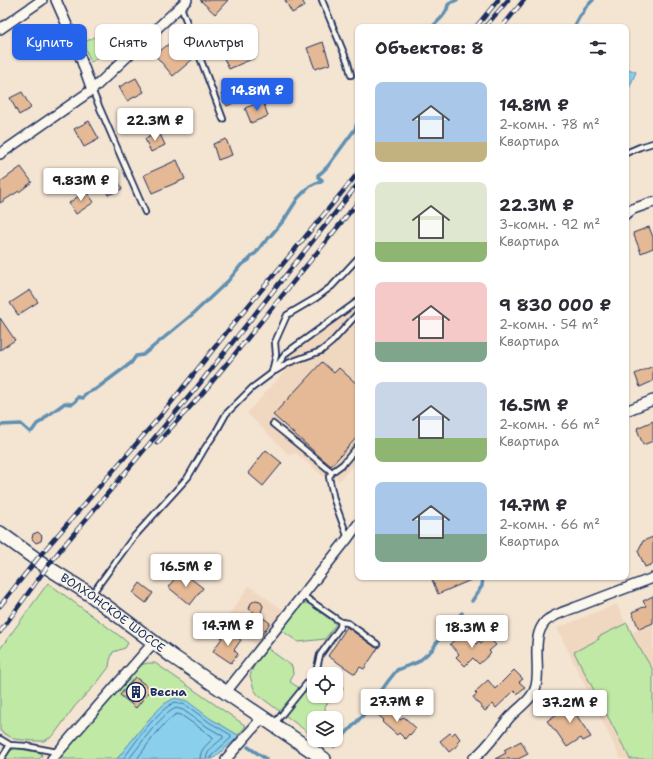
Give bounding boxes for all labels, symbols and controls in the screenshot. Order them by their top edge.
chip: Купить [12,24,87,60]
chip: Снять [95,24,161,60]
chip: Фильтры [169,24,258,60]
text: Объектов: 8 [375,37,484,59]
icon: filters [587,37,609,59]
pin: 14.8M ₽ [220,78,294,112]
text: 14.8M ₽ [230,82,284,99]
text: 14.8M ₽ [499,94,569,116]
icon: home [407,98,455,146]
pin: 22.3M ₽ [118,108,192,142]
text: 22.3M ₽ [126,112,184,129]
text: 2-комн. · 78 m² [499,116,600,133]
text: Квартира [499,133,559,150]
pin: 9.83M ₽ [44,168,118,202]
text: 9.83M ₽ [52,172,110,189]
text: 22.3M ₽ [499,194,574,216]
icon: home [407,198,455,246]
text: 3-комн. · 92 m² [499,216,600,233]
text: Квартира [499,233,559,250]
text: 9 830 000 ₽ [499,294,611,316]
icon: home [407,298,455,346]
text: 2-комн. · 54 m² [499,316,599,333]
text: Квартира [499,333,559,350]
text: 16.5M ₽ [499,394,569,416]
icon: home [407,398,455,446]
text: 2-комн. · 66 m² [499,416,600,433]
text: Квартира [499,433,559,450]
text: 14.7M ₽ [499,494,567,516]
icon: home [407,498,455,546]
text: 2-комн. · 66 m² [499,516,600,533]
text: Квартира [499,533,559,550]
pin: 16.5M ₽ [149,554,223,588]
text: 16.5M ₽ [159,558,213,575]
street label: ВОЛХОНСКОЕ ШОССЕ [57,570,168,656]
pin: 14.7M ₽ [191,613,265,647]
pin: 18.3M ₽ [435,615,509,649]
text: 14.7M ₽ [202,617,254,634]
text: 18.3M ₽ [445,619,499,636]
map controls [307,667,343,747]
button: locate [307,667,343,703]
building icon: Весна [125,681,147,703]
place label: Весна [150,684,188,700]
pin: 27.7M ₽ [360,689,434,723]
pin: 37.2M ₽ [533,690,607,724]
text: 27.7M ₽ [370,693,424,710]
text: 37.2M ₽ [542,694,598,711]
button: layers [307,711,343,747]

